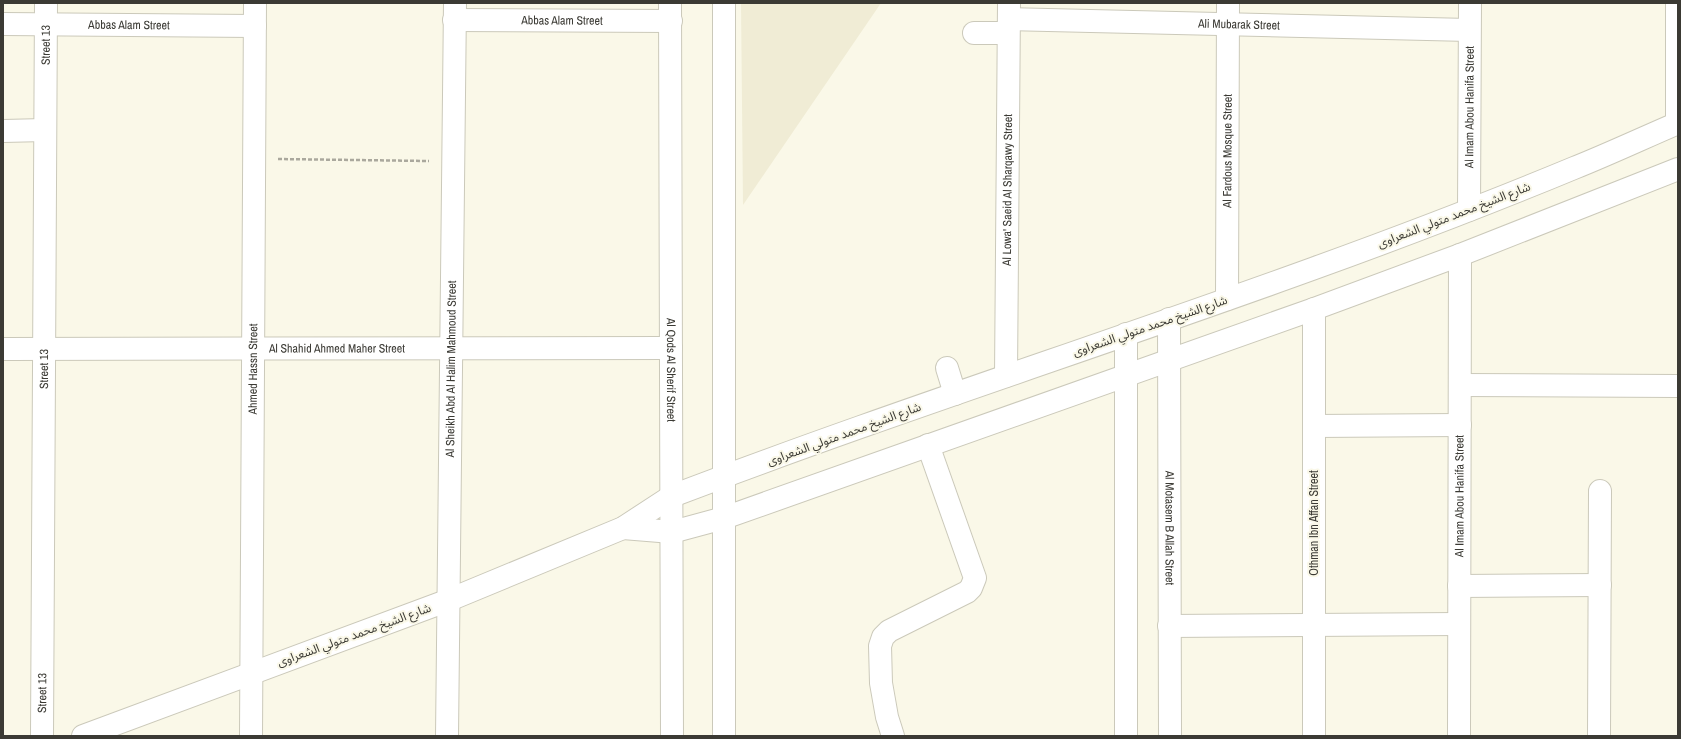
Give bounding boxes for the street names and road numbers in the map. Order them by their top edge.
street label: Abbas Alam Street [520,12,603,29]
street label: Ali Mubarak Street [1197,16,1280,33]
street label: Abbas Alam Street [87,17,170,33]
street label: Street 13 [38,25,54,65]
street label: Al Imam Abou Hanifa Street [1461,46,1478,169]
street label: Al Fardous Mosque Street [1219,94,1236,209]
street label: Al Lowa' Saeid Al Sharqawy Street [999,114,1016,267]
street label: شارع الشيخ محمد متولي الشعراوى [1375,178,1533,253]
street label: Al Sheikh Abd Al Halim Mahmoud Street [442,280,460,459]
street label: شارع الشيخ محمد متولي الشعراوى [1070,292,1230,362]
street label: Al Qods Al Sherif Street [663,317,679,422]
street label: Ahmed Hassn Street [245,323,261,416]
street label: Al Shahid Ahmed Maher Street [268,340,405,357]
street label: Street 13 [36,349,52,389]
street label: شارع الشيخ محمد متولي الشعراوى [765,399,924,471]
street label: Al Imam Abou Hanifa Street [1451,435,1468,558]
street label: Al Motasem B Allah Street [1161,470,1178,586]
street label: Othman Ibn Affan Street [1306,470,1322,576]
street label: شارع الشيخ محمد متولي الشعراوى [275,600,434,672]
street label: Street 13 [34,673,50,713]

